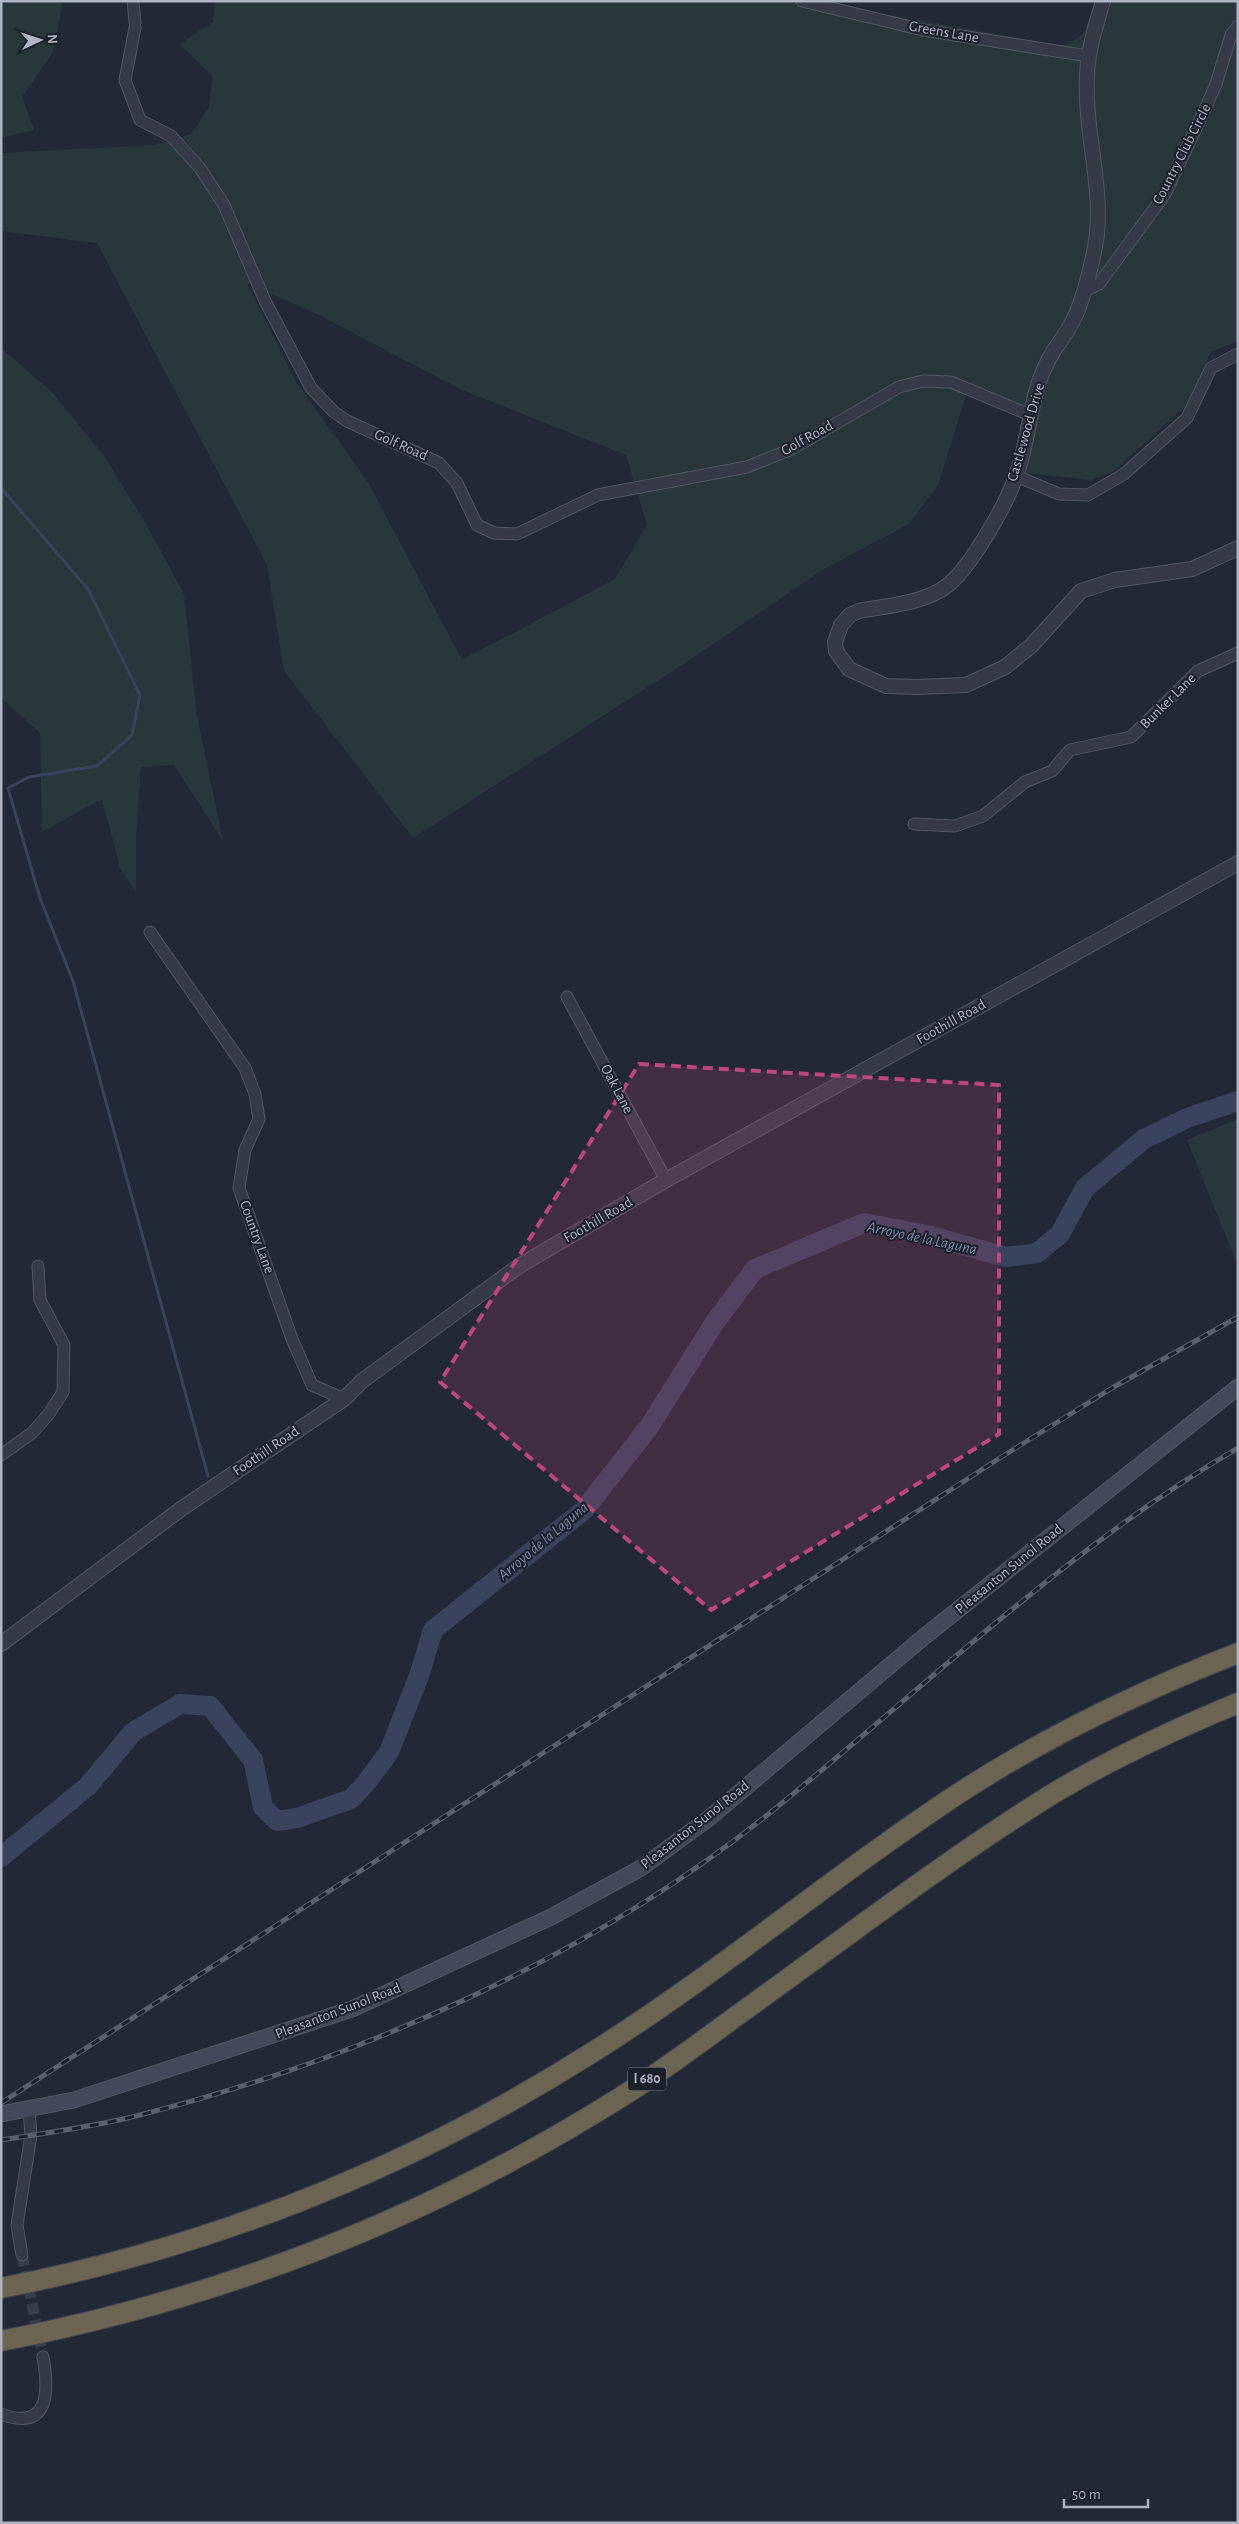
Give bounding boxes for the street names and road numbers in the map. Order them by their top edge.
street label: Greens Lane [908,18,980,46]
street label: Country Club Circle [1150,101,1214,207]
street label: Castlewood Drive [1005,381,1047,483]
street label: Golf Road [779,418,836,458]
street label: Golf Road [372,427,430,463]
street label: Bunker Lane [1137,670,1199,732]
street label: Foothill Road [914,997,988,1047]
street label: Oak Lane [598,1062,636,1116]
street label: Foothill Road [561,1194,635,1246]
street label: Country Lane [237,1198,277,1276]
street label: Foothill Road [230,1423,302,1479]
street label: Pleasanton Sunol Road [953,1521,1066,1617]
street label: Pleasanton Sunol Road [638,1778,752,1872]
street label: Pleasanton Sunol Road [273,1980,403,2042]
road number: I 680 [628,2068,666,2090]

